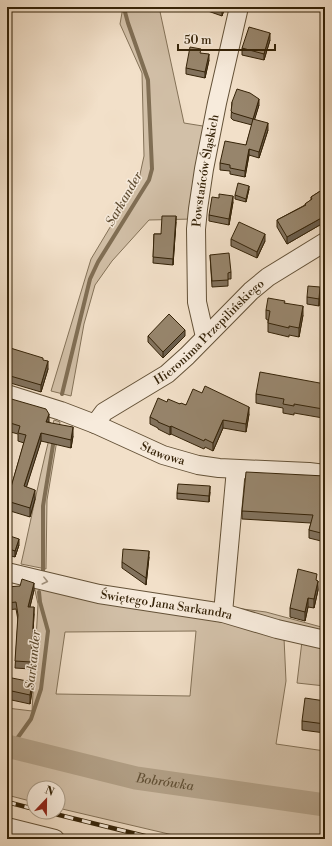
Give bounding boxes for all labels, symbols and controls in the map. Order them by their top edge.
scale bar [178,26,275,52]
text: 50 m [184,33,212,48]
street label: Powstańców Śląskich [189,113,222,228]
water label: Sarkander [102,169,146,229]
street label: Hieronima Przepilińskiego [151,276,267,388]
street label: Stawowa [138,438,188,469]
one-way arrow [41,576,48,585]
street label: Świętego Jana Sarkandra [99,585,235,623]
water label: Sarkander [22,629,44,691]
water label: Bobrówka [134,770,196,794]
north arrow [26,780,66,820]
text: N [43,784,56,800]

